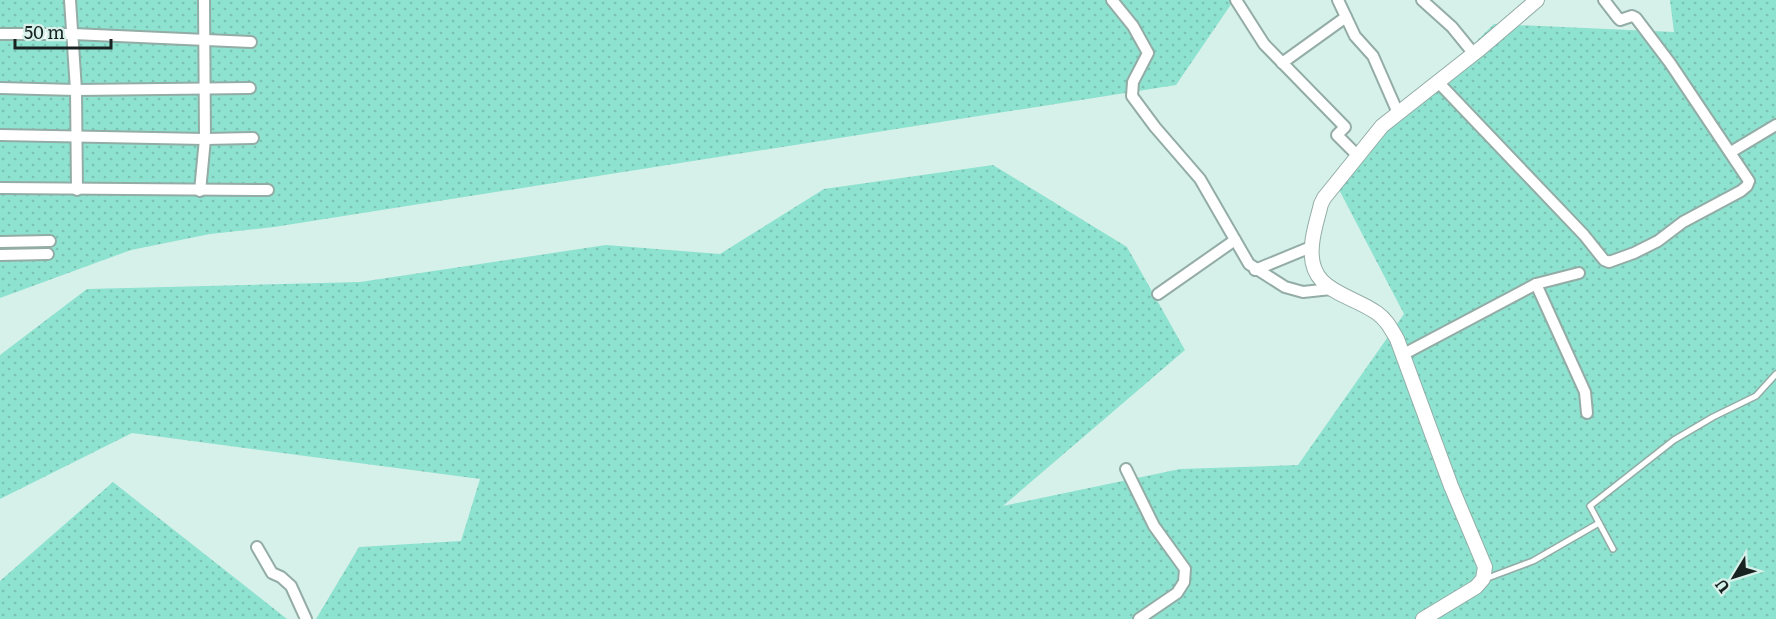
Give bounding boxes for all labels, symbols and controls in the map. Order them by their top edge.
scale bar [15,12,111,50]
text: 50 m [24,18,65,45]
north arrow [1704,547,1764,607]
text: U [1708,574,1735,599]

